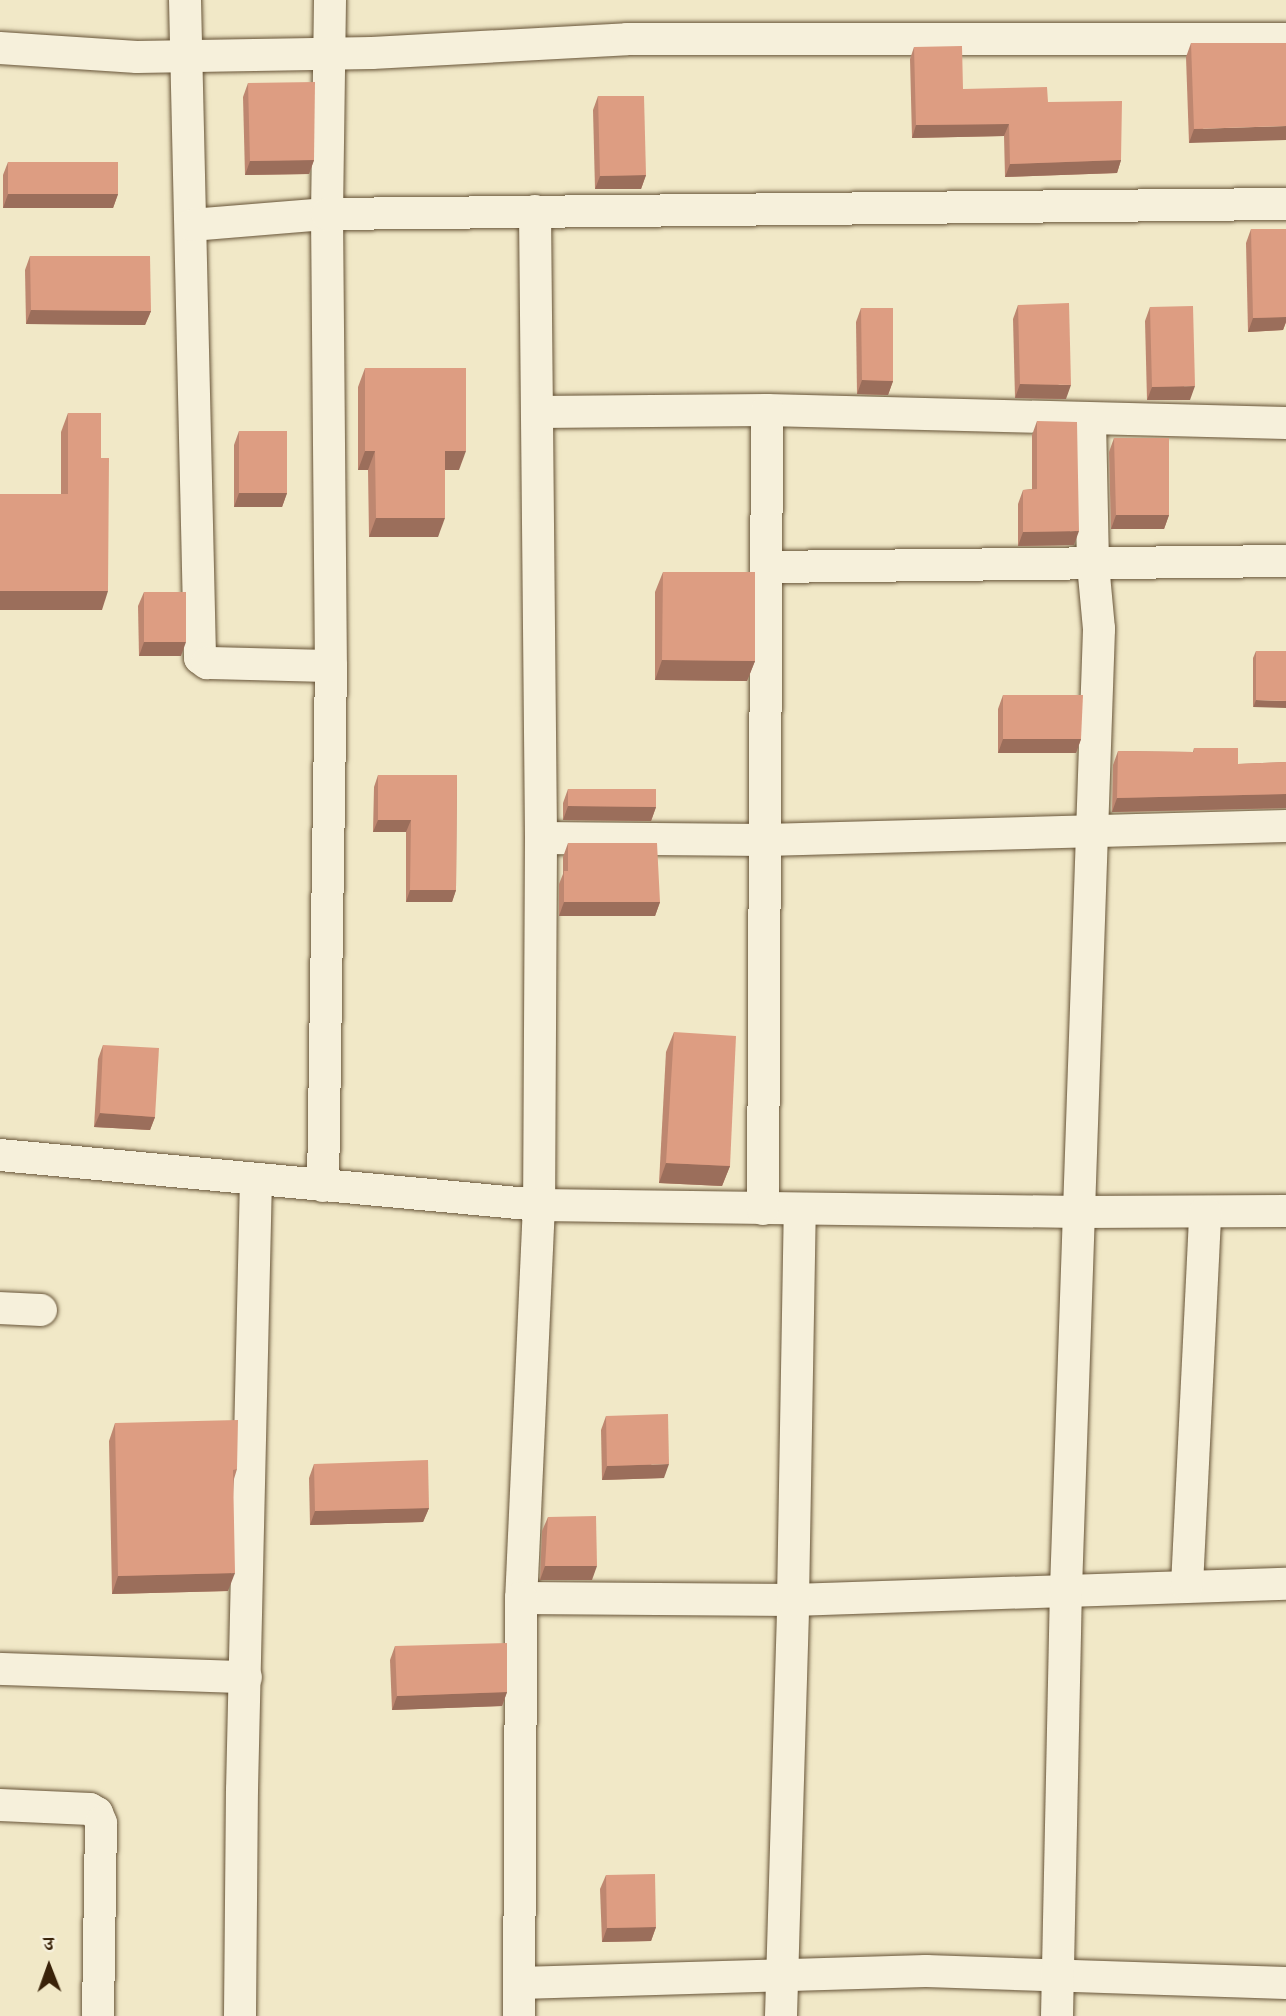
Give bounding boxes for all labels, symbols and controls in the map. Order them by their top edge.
north arrow [14,1932,84,2002]
text: उ [44,1936,54,1955]

